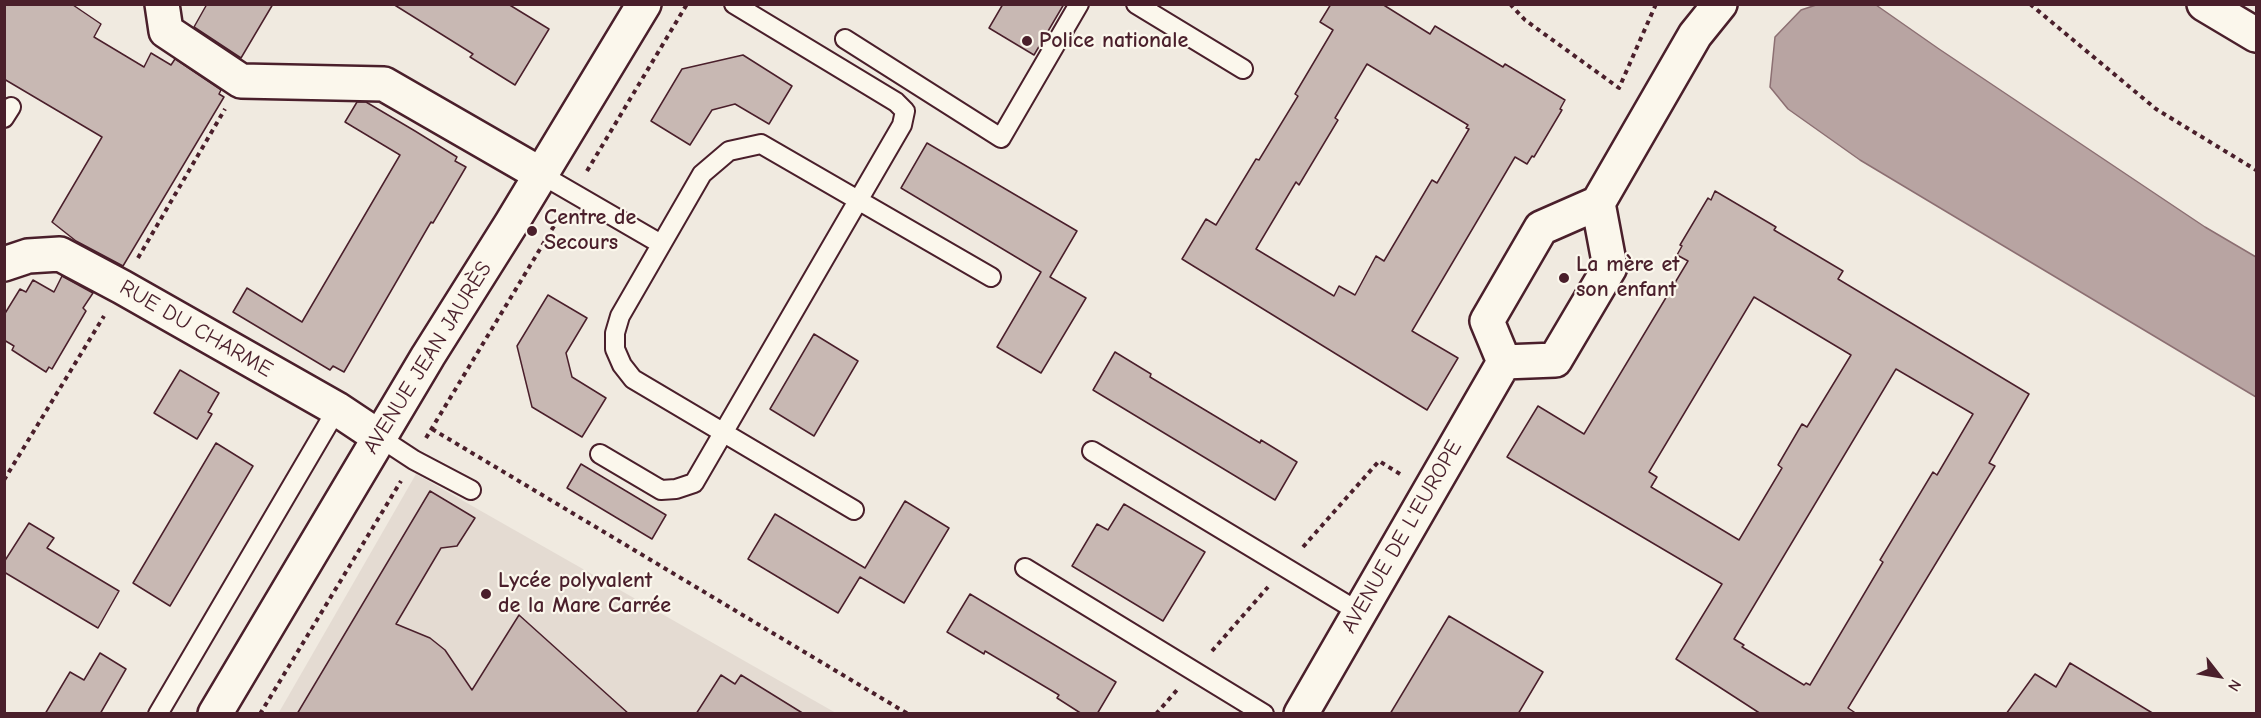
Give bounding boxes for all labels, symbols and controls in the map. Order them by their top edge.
place label: Police nationale [1039,28,1188,54]
marker: Police nationale [1020,34,1034,48]
place label: Centre de Secours [544,205,636,256]
marker: Centre de Secours [525,224,539,238]
place label: La mère et son enfant [1576,252,1679,304]
street label: AVENUE JEAN JAURÈS [358,257,498,459]
marker: La mère et son enfant [1557,271,1571,285]
street label: RUE DU CHARME [115,274,277,384]
street label: AVENUE DE L'EUROPE [1336,436,1468,638]
place label: Lycée polyvalent de la Mare Carrée [498,568,671,620]
marker: Lycée polyvalent de la Mare Carrée [479,587,493,601]
north arrow [2189,646,2249,706]
text: N [2224,676,2245,694]

